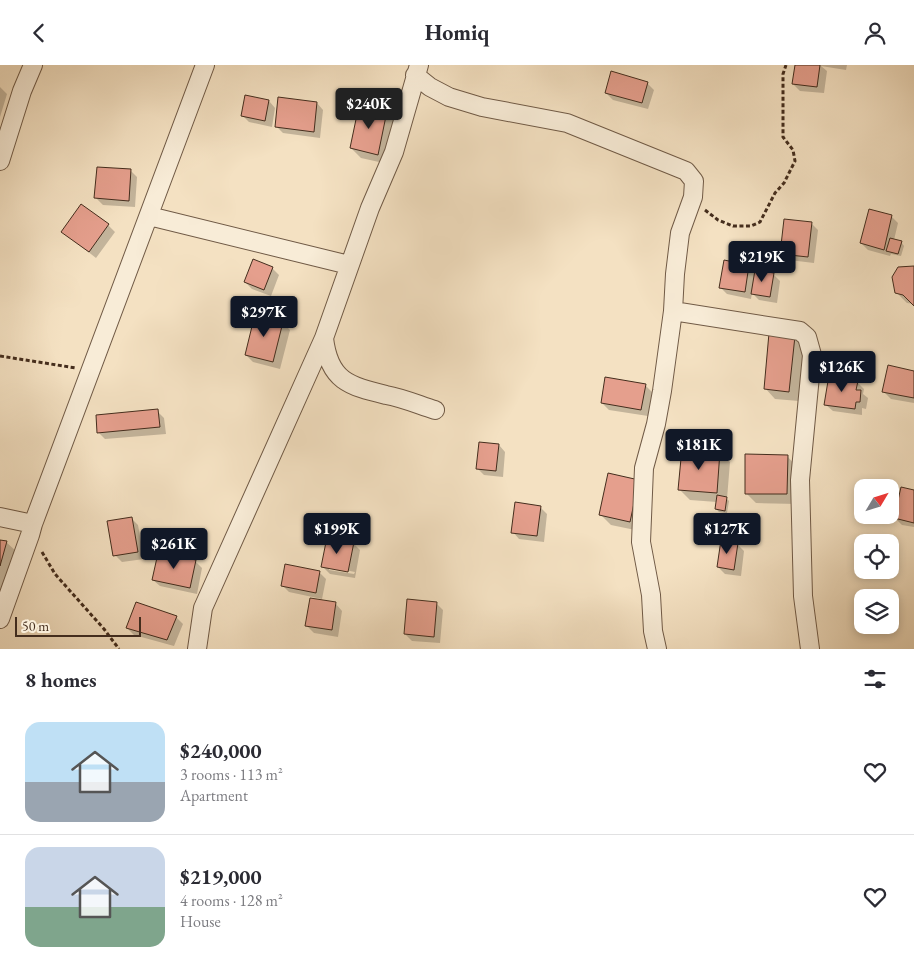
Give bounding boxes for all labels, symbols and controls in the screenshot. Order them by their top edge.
text: Homiq [425,18,489,47]
icon: back [25,19,53,47]
icon: person [861,19,889,47]
pin: $240K [334,87,404,130]
text: $240K [347,93,391,114]
pin: $219K [727,241,797,283]
text: $219K [740,246,784,267]
pin: $297K [229,295,299,338]
text: $297K [242,301,286,322]
pin: $126K [807,351,877,393]
text: $126K [820,356,864,377]
pin: $181K [664,429,734,471]
text: $181K [677,434,721,455]
north arrow [854,479,899,524]
map controls [854,479,899,634]
pin: $199K [302,513,372,555]
pin: $127K [692,513,762,555]
text: $199K [315,518,359,539]
text: $127K [705,518,749,539]
pin: $261K [139,527,209,570]
text: $261K [152,533,196,554]
button: locate [854,534,899,579]
button: layers [854,589,899,634]
scale bar [15,614,141,637]
text: 50 m [22,617,49,635]
icon: filters [861,665,889,693]
text: 8 homes [25,666,97,693]
text: $240,000 [180,737,262,764]
icon: home [65,742,125,802]
icon: heart [861,758,889,786]
text: 3 rooms · 113 m² [180,764,283,785]
text: Apartment [180,785,248,806]
text: $219,000 [180,863,262,890]
icon: home [65,867,125,927]
icon: heart [861,883,889,911]
text: 4 rooms · 128 m² [180,890,283,911]
text: House [180,911,221,932]

